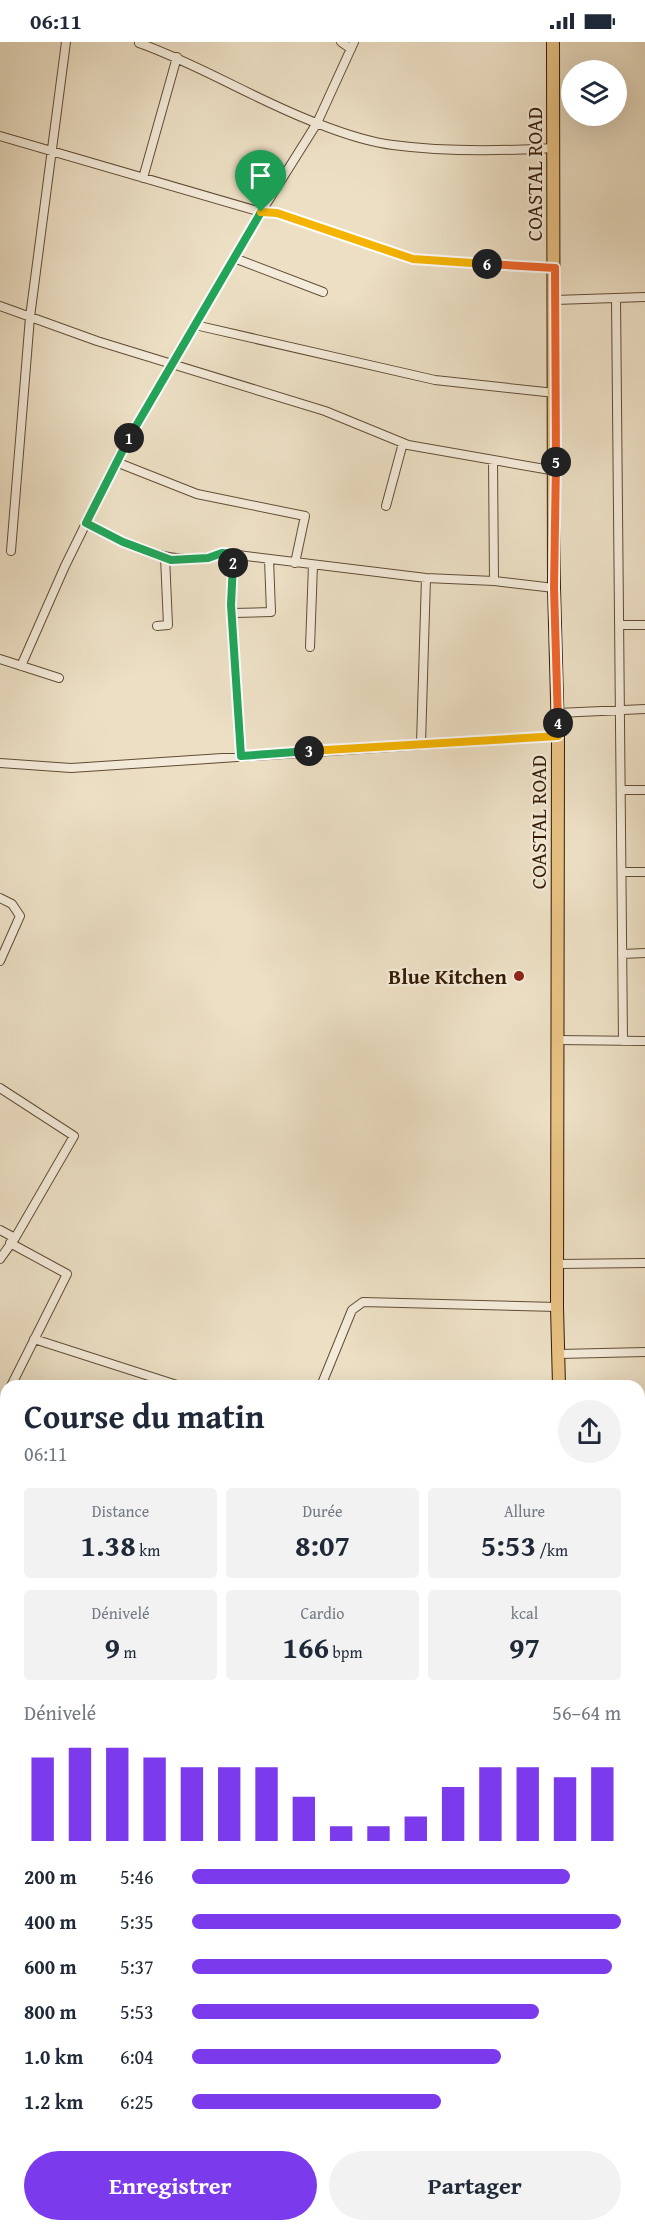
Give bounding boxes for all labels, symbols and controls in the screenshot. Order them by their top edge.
text: 06:11 [30,5,82,37]
map controls [561,60,627,126]
button: layers [561,60,627,126]
street label: COASTAL ROAD [519,107,550,241]
pin [235,150,286,212]
icon: arrive [244,159,277,192]
pin: 6 [472,249,502,279]
text: 6 [483,252,491,276]
pin: 1 [114,423,144,453]
text: 1 [125,426,133,450]
pin: 5 [541,447,571,477]
text: 5 [552,450,560,474]
pin: 2 [218,548,248,578]
text: 2 [229,551,237,575]
pin: 4 [543,708,573,738]
text: 4 [554,711,562,735]
pin: 3 [294,736,324,766]
text: 3 [305,739,313,763]
street label: COASTAL ROAD [523,755,554,889]
place label: Blue Kitchen [388,961,508,992]
marker: Blue Kitchen [512,969,526,983]
text: Course du matin [24,1392,265,1440]
button: share [558,1400,621,1463]
text: 06:11 [24,1439,67,1468]
text: Distance [92,1499,149,1523]
text: Durée [303,1499,342,1523]
text: Allure [504,1499,545,1523]
text: 1.38 [81,1523,136,1567]
text: 8:07 [295,1523,350,1567]
text: 5:53 [481,1523,536,1567]
text: km [136,1538,160,1562]
text: /km [536,1538,568,1562]
text: Dénivelé [92,1601,149,1625]
text: Cardio [301,1601,344,1625]
text: kcal [511,1601,538,1625]
text: 9 [104,1625,120,1669]
text: 166 [282,1625,329,1669]
text: 97 [509,1625,540,1669]
text: m [120,1640,137,1664]
text: bpm [329,1640,363,1664]
text: Dénivelé [24,1698,96,1727]
text: 56–64 m [552,1698,621,1727]
text: 200 m [24,1862,77,1891]
text: 5:46 [120,1862,154,1891]
text: 400 m [24,1907,77,1936]
text: 5:35 [120,1907,154,1936]
text: 600 m [24,1952,77,1981]
text: 5:37 [120,1952,154,1981]
text: 800 m [24,1997,77,2026]
text: 5:53 [120,1997,154,2026]
text: 1.0 km [24,2042,83,2071]
text: 6:04 [120,2042,154,2071]
text: 1.2 km [24,2087,83,2116]
text: 6:25 [120,2087,154,2116]
button: Enregistrer [24,2151,317,2220]
button: Partager [329,2151,621,2220]

